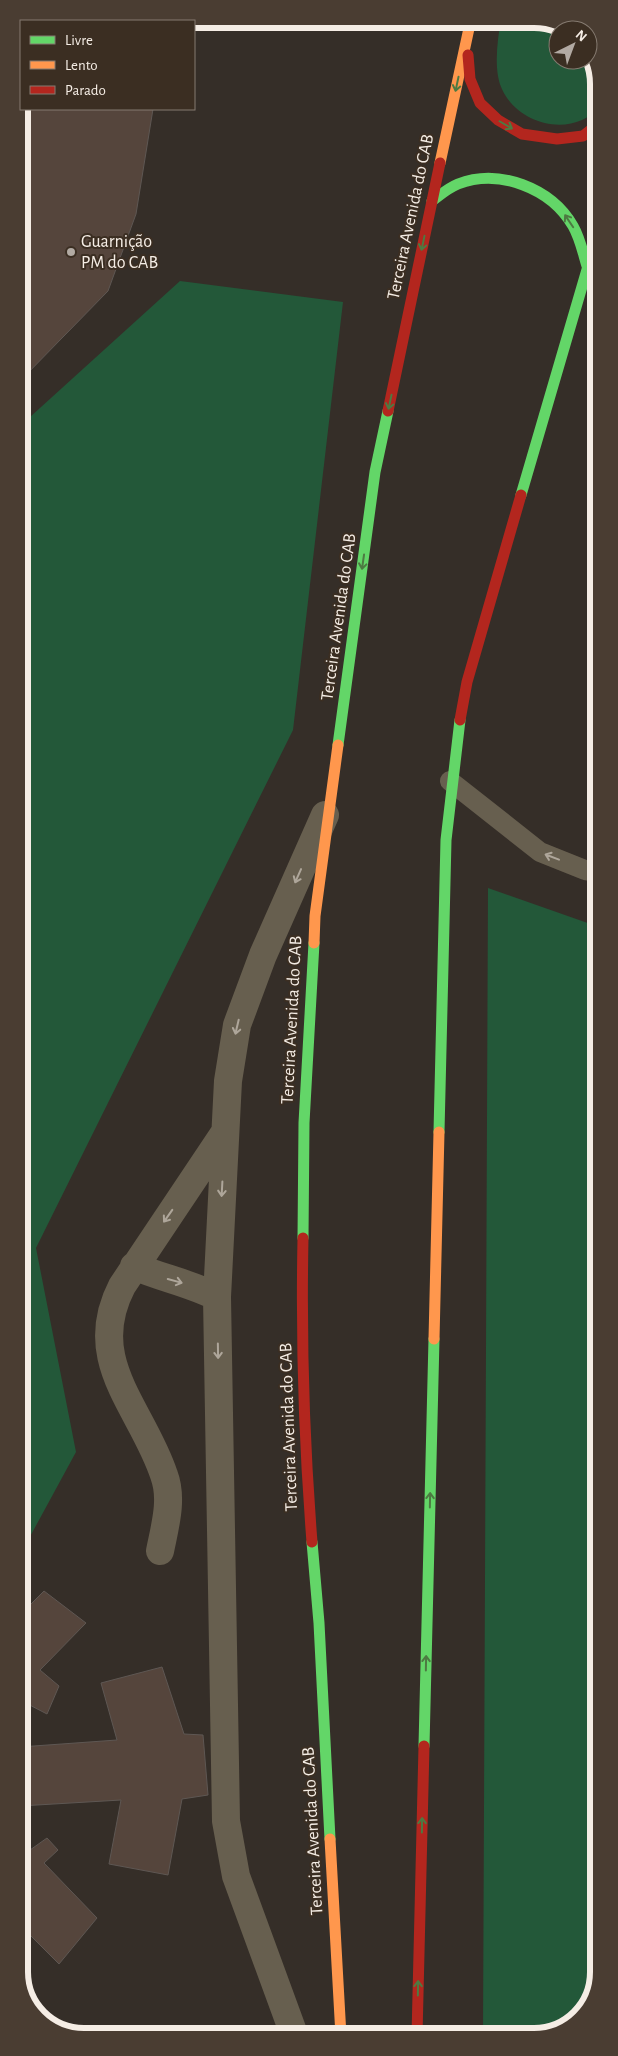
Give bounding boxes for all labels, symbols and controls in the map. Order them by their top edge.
legend [20,20,195,110]
north arrow [548,20,598,70]
text: N [573,28,589,45]
text: Livre [65,33,93,48]
text: Lento [65,58,98,73]
one-way arrow [452,76,461,92]
text: Parado [65,83,106,98]
one-way arrow [499,120,513,130]
street label: Terceira Avenida do CAB [385,133,437,301]
one-way arrow [564,215,574,229]
place label: Guarnição PM do CAB [81,233,158,272]
one-way arrow [418,234,428,250]
marker: Guarnição PM do CAB [65,246,77,258]
one-way arrow [385,394,394,410]
street label: Terceira Avenida do CAB [318,532,360,702]
one-way arrow [358,554,368,570]
one-way arrow [545,852,561,861]
one-way arrow [292,868,302,883]
street label: Terceira Avenida do CAB [279,935,305,1105]
one-way arrow [232,1019,241,1035]
one-way arrow [218,1180,227,1196]
one-way arrow [163,1209,173,1223]
one-way arrow [167,1276,183,1286]
street label: Terceira Avenida do CAB [277,1342,301,1512]
one-way arrow [213,1343,222,1359]
one-way arrow [425,1492,434,1508]
one-way arrow [421,1655,430,1671]
street label: Terceira Avenida do CAB [300,1746,326,1916]
one-way arrow [417,1817,426,1833]
one-way arrow [413,1980,422,1996]

